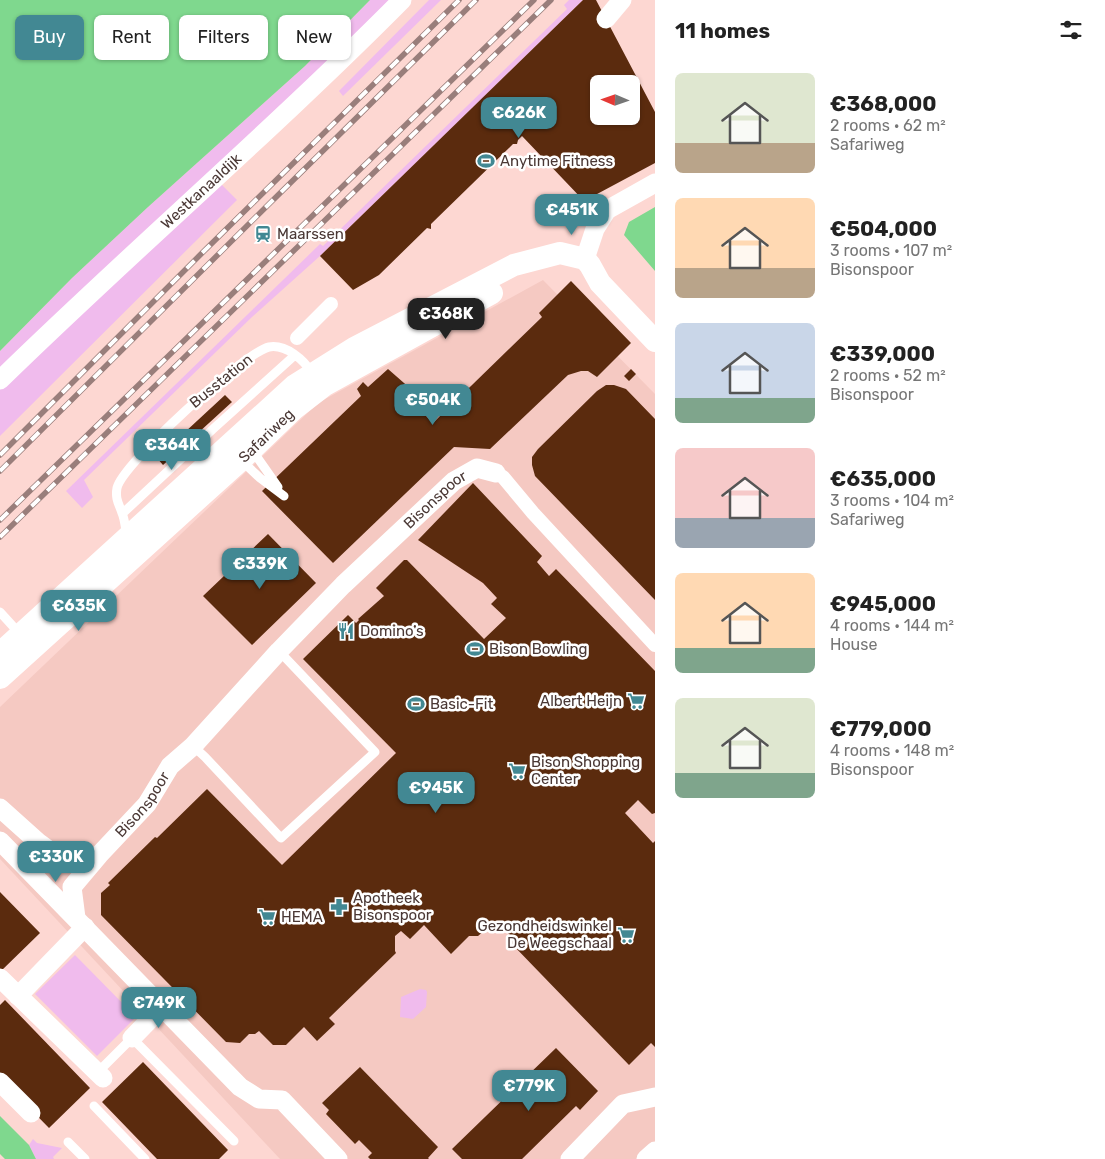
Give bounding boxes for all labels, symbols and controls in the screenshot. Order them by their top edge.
chip: Buy [15,15,84,60]
chip: Rent [94,15,169,60]
chip: Filters [179,15,268,60]
chip: New [278,15,351,60]
icon: filters [1057,16,1085,44]
text: 11 homes [675,18,770,43]
north arrow [590,75,640,125]
map controls [590,75,640,125]
text: €368,000 [830,91,937,116]
icon: home [715,93,775,153]
pin: €626K [484,96,554,139]
text: €626K [492,103,546,122]
text: 2 rooms · 62 m² [830,116,946,135]
text: Safariweg [830,135,905,154]
street label: Westkanaaldijk [157,149,245,233]
sports icon: Anytime Fitness [476,151,496,171]
place label: Anytime Fitness [500,152,613,170]
pin: €451K [537,194,607,236]
text: €451K [546,200,598,219]
text: €504,000 [830,216,937,241]
icon: home [715,218,775,278]
station icon: Maarssen [253,224,273,244]
place label: Maarssen [277,225,344,243]
text: 3 rooms · 107 m² [830,241,952,260]
text: Bisonspoor [830,260,914,279]
pin: €368K [411,298,481,340]
text: €368K [419,304,473,323]
text: €339,000 [830,341,935,366]
icon: home [715,343,775,403]
street label: Busstation [186,350,256,412]
text: 2 rooms · 52 m² [830,366,946,385]
pin: €504K [398,384,468,426]
text: Bisonspoor [830,385,914,404]
text: €504K [405,390,461,409]
street label: Safariweg [235,405,298,466]
pin: €364K [137,428,207,471]
text: €364K [144,435,200,454]
text: €635,000 [830,466,936,491]
street label: Bisonspoor [400,467,470,532]
icon: home [715,468,775,528]
text: 3 rooms · 104 m² [830,491,954,510]
text: Safariweg [830,510,905,529]
pin: €339K [225,548,295,590]
text: €339K [233,554,287,573]
pin: €635K [44,590,114,632]
text: €945,000 [830,591,936,616]
icon: home [715,593,775,653]
text: €635K [52,596,106,615]
text: 4 rooms · 144 m² [830,616,954,635]
restaurant icon: Domino's [336,621,356,641]
place label: Domino's [360,622,424,640]
text: House [830,635,877,654]
sports icon: Bison Bowling [465,639,485,659]
place label: Bison Bowling [489,640,587,658]
supermarket icon: Albert Heijn [626,691,646,711]
place label: Albert Heijn [540,692,622,710]
sports icon: Basic-Fit [406,694,426,714]
place label: Basic-Fit [430,695,493,713]
text: €779,000 [830,716,931,741]
icon: home [715,718,775,778]
text: 4 rooms · 148 m² [830,741,954,760]
place label: Bison Shopping Center [531,753,640,788]
text: Bisonspoor [830,760,914,779]
supermarket icon: Bison Shopping Center [507,761,527,781]
street label: Bisonspoor [111,768,174,841]
pin: €945K [401,772,471,814]
text: €945K [409,778,463,797]
pin: €330K [21,840,91,883]
text: €330K [28,847,84,866]
place label: Apotheek Bisonspoor [353,889,432,924]
pharmacy icon: Apotheek Bisonspoor [329,897,349,917]
supermarket icon: HEMA [257,907,277,927]
place label: HEMA [281,908,323,926]
place label: Gezondheidswinkel De Weegschaal [478,917,612,952]
supermarket icon: Gezondheidswinkel De Weegschaal [616,925,636,945]
pin: €749K [124,986,194,1029]
text: €749K [133,993,185,1012]
pin: €779K [494,1070,564,1112]
text: €779K [503,1076,555,1095]

